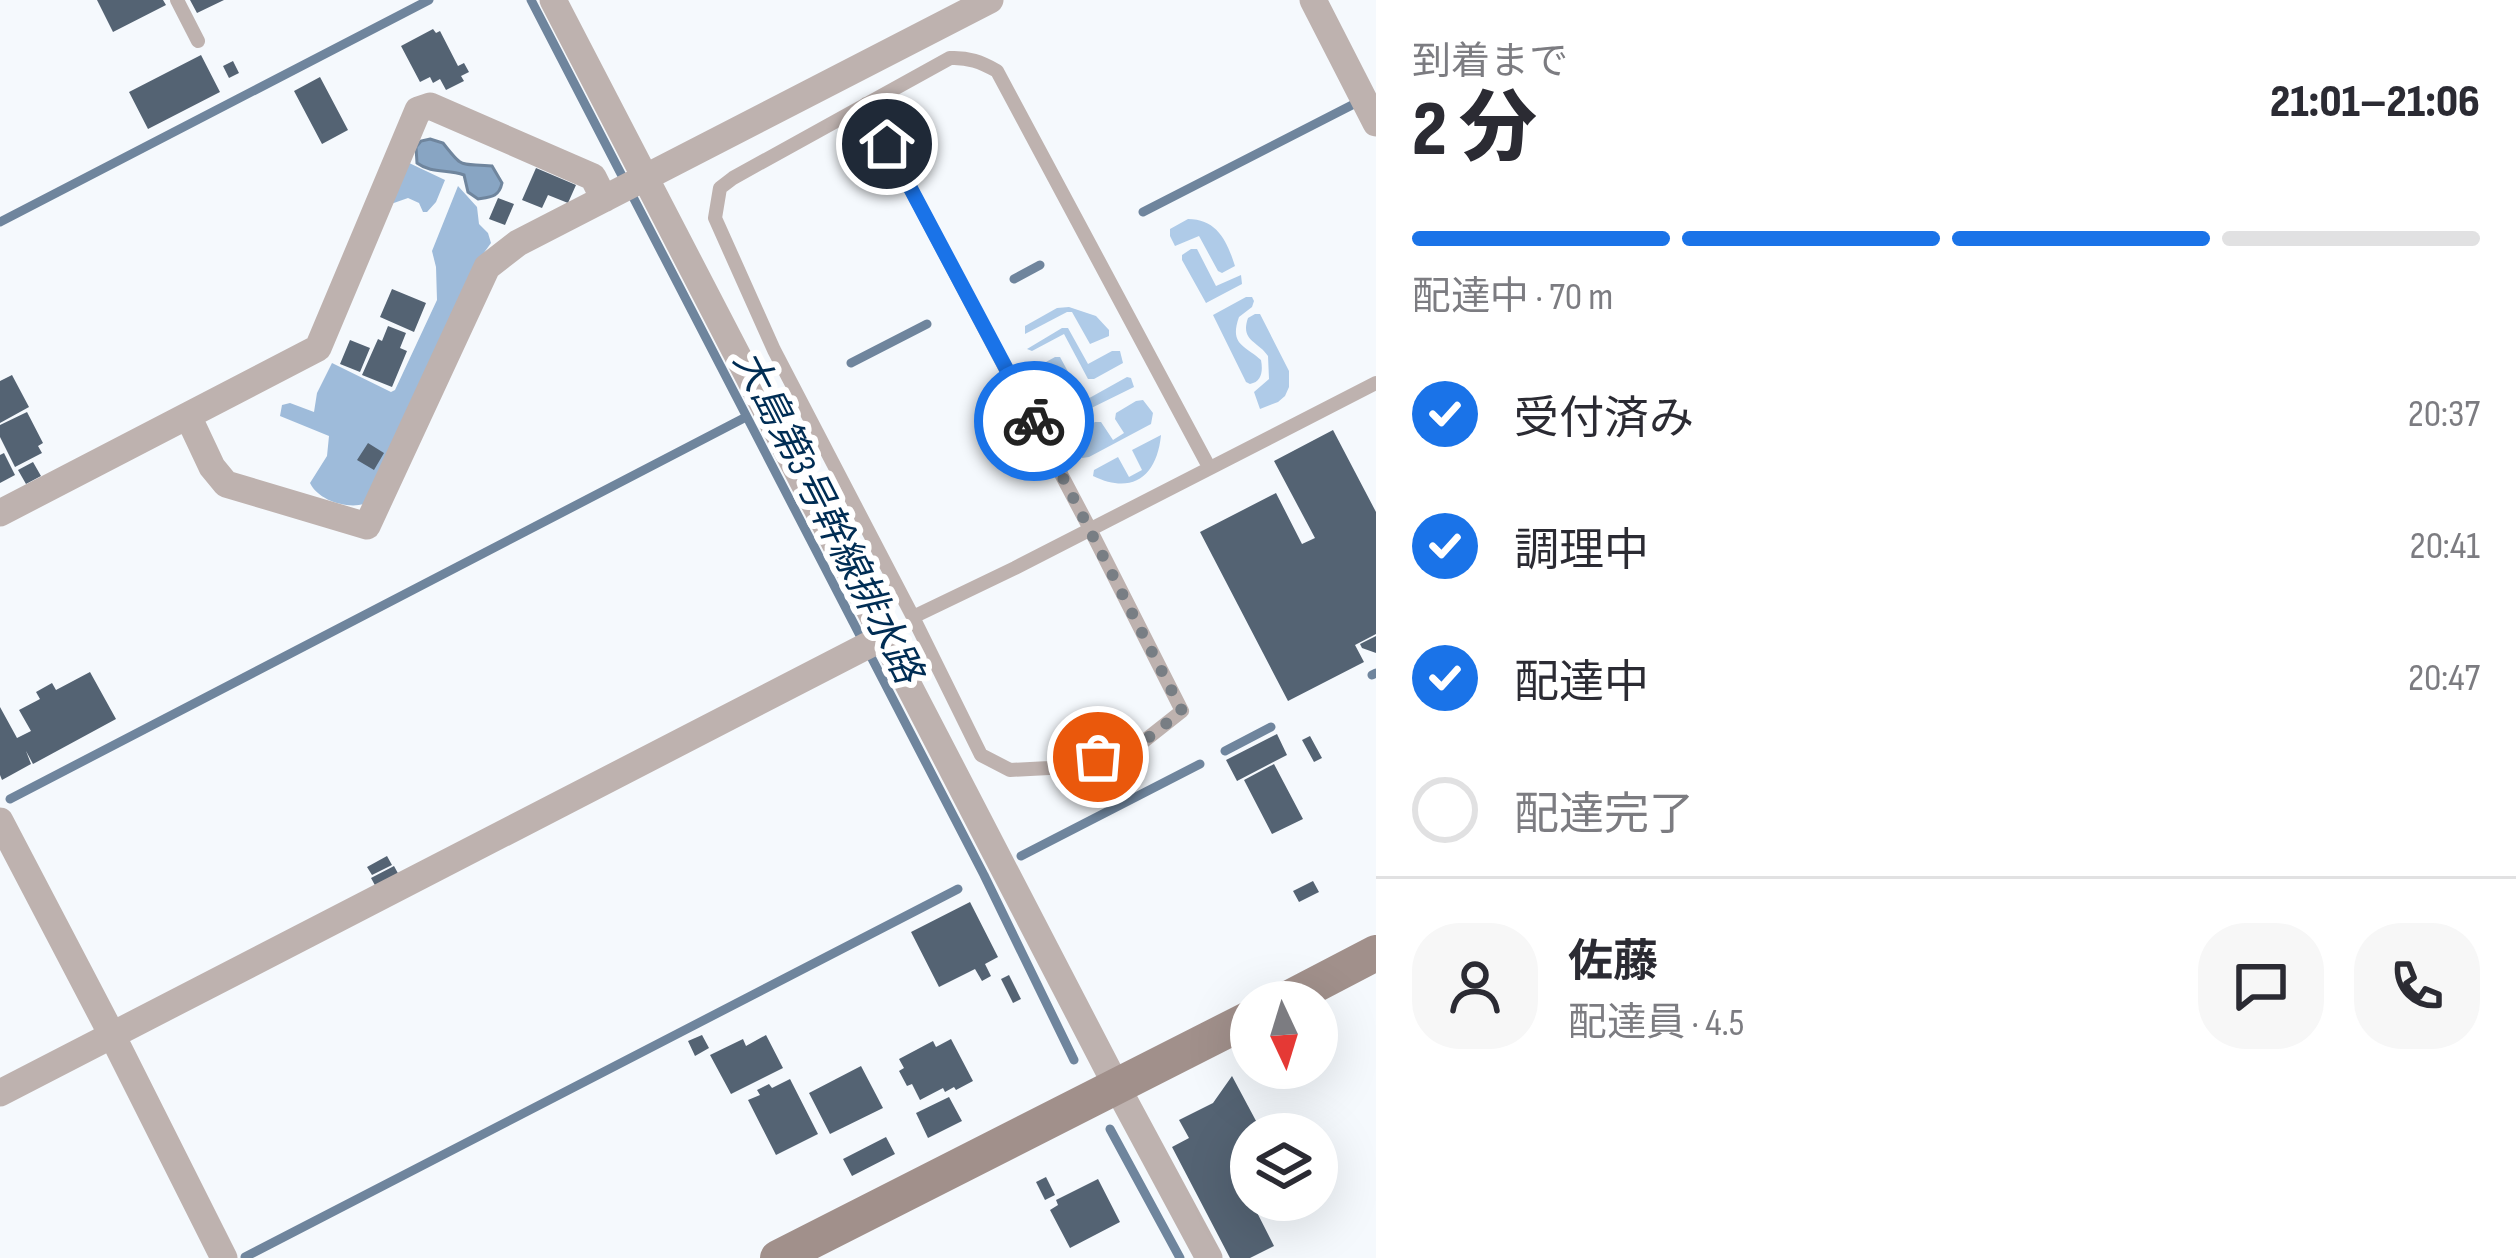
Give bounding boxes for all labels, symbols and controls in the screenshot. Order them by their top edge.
text: 到着まで [1412,39,1568,86]
text: 21:01–21:06 [2270,75,2480,130]
text: 2 分 [1412,84,1537,177]
pin [836,93,938,195]
icon: home [854,111,920,177]
text: 配達中 · 70 m [1412,274,1613,321]
water label: 大島第3号幹線排水路 [723,343,932,694]
courier [974,361,1094,481]
icon: check [1412,381,1478,447]
icon: bike [1001,388,1067,454]
text: 20:37 [2408,391,2480,438]
text: 受付済み [1514,392,1694,447]
icon: check [1412,513,1478,579]
text: 20:41 [2410,523,2480,570]
text: 調理中 [1514,524,1649,579]
icon: check [1412,645,1478,711]
text: 20:47 [2408,655,2480,702]
text: 配達中 [1514,656,1649,711]
pin [1047,706,1149,808]
icon: bag [1065,724,1131,790]
text: 配達完了 [1514,788,1694,843]
button: person [1412,923,1538,1049]
button: chat [2198,923,2324,1049]
button: phone [2354,923,2480,1049]
text: 佐藤 [1568,935,1658,990]
north arrow [1230,981,1338,1089]
map controls [1230,981,1338,1221]
text: 配達員 · 4.5 [1568,1000,1744,1047]
button: layers [1230,1113,1338,1221]

